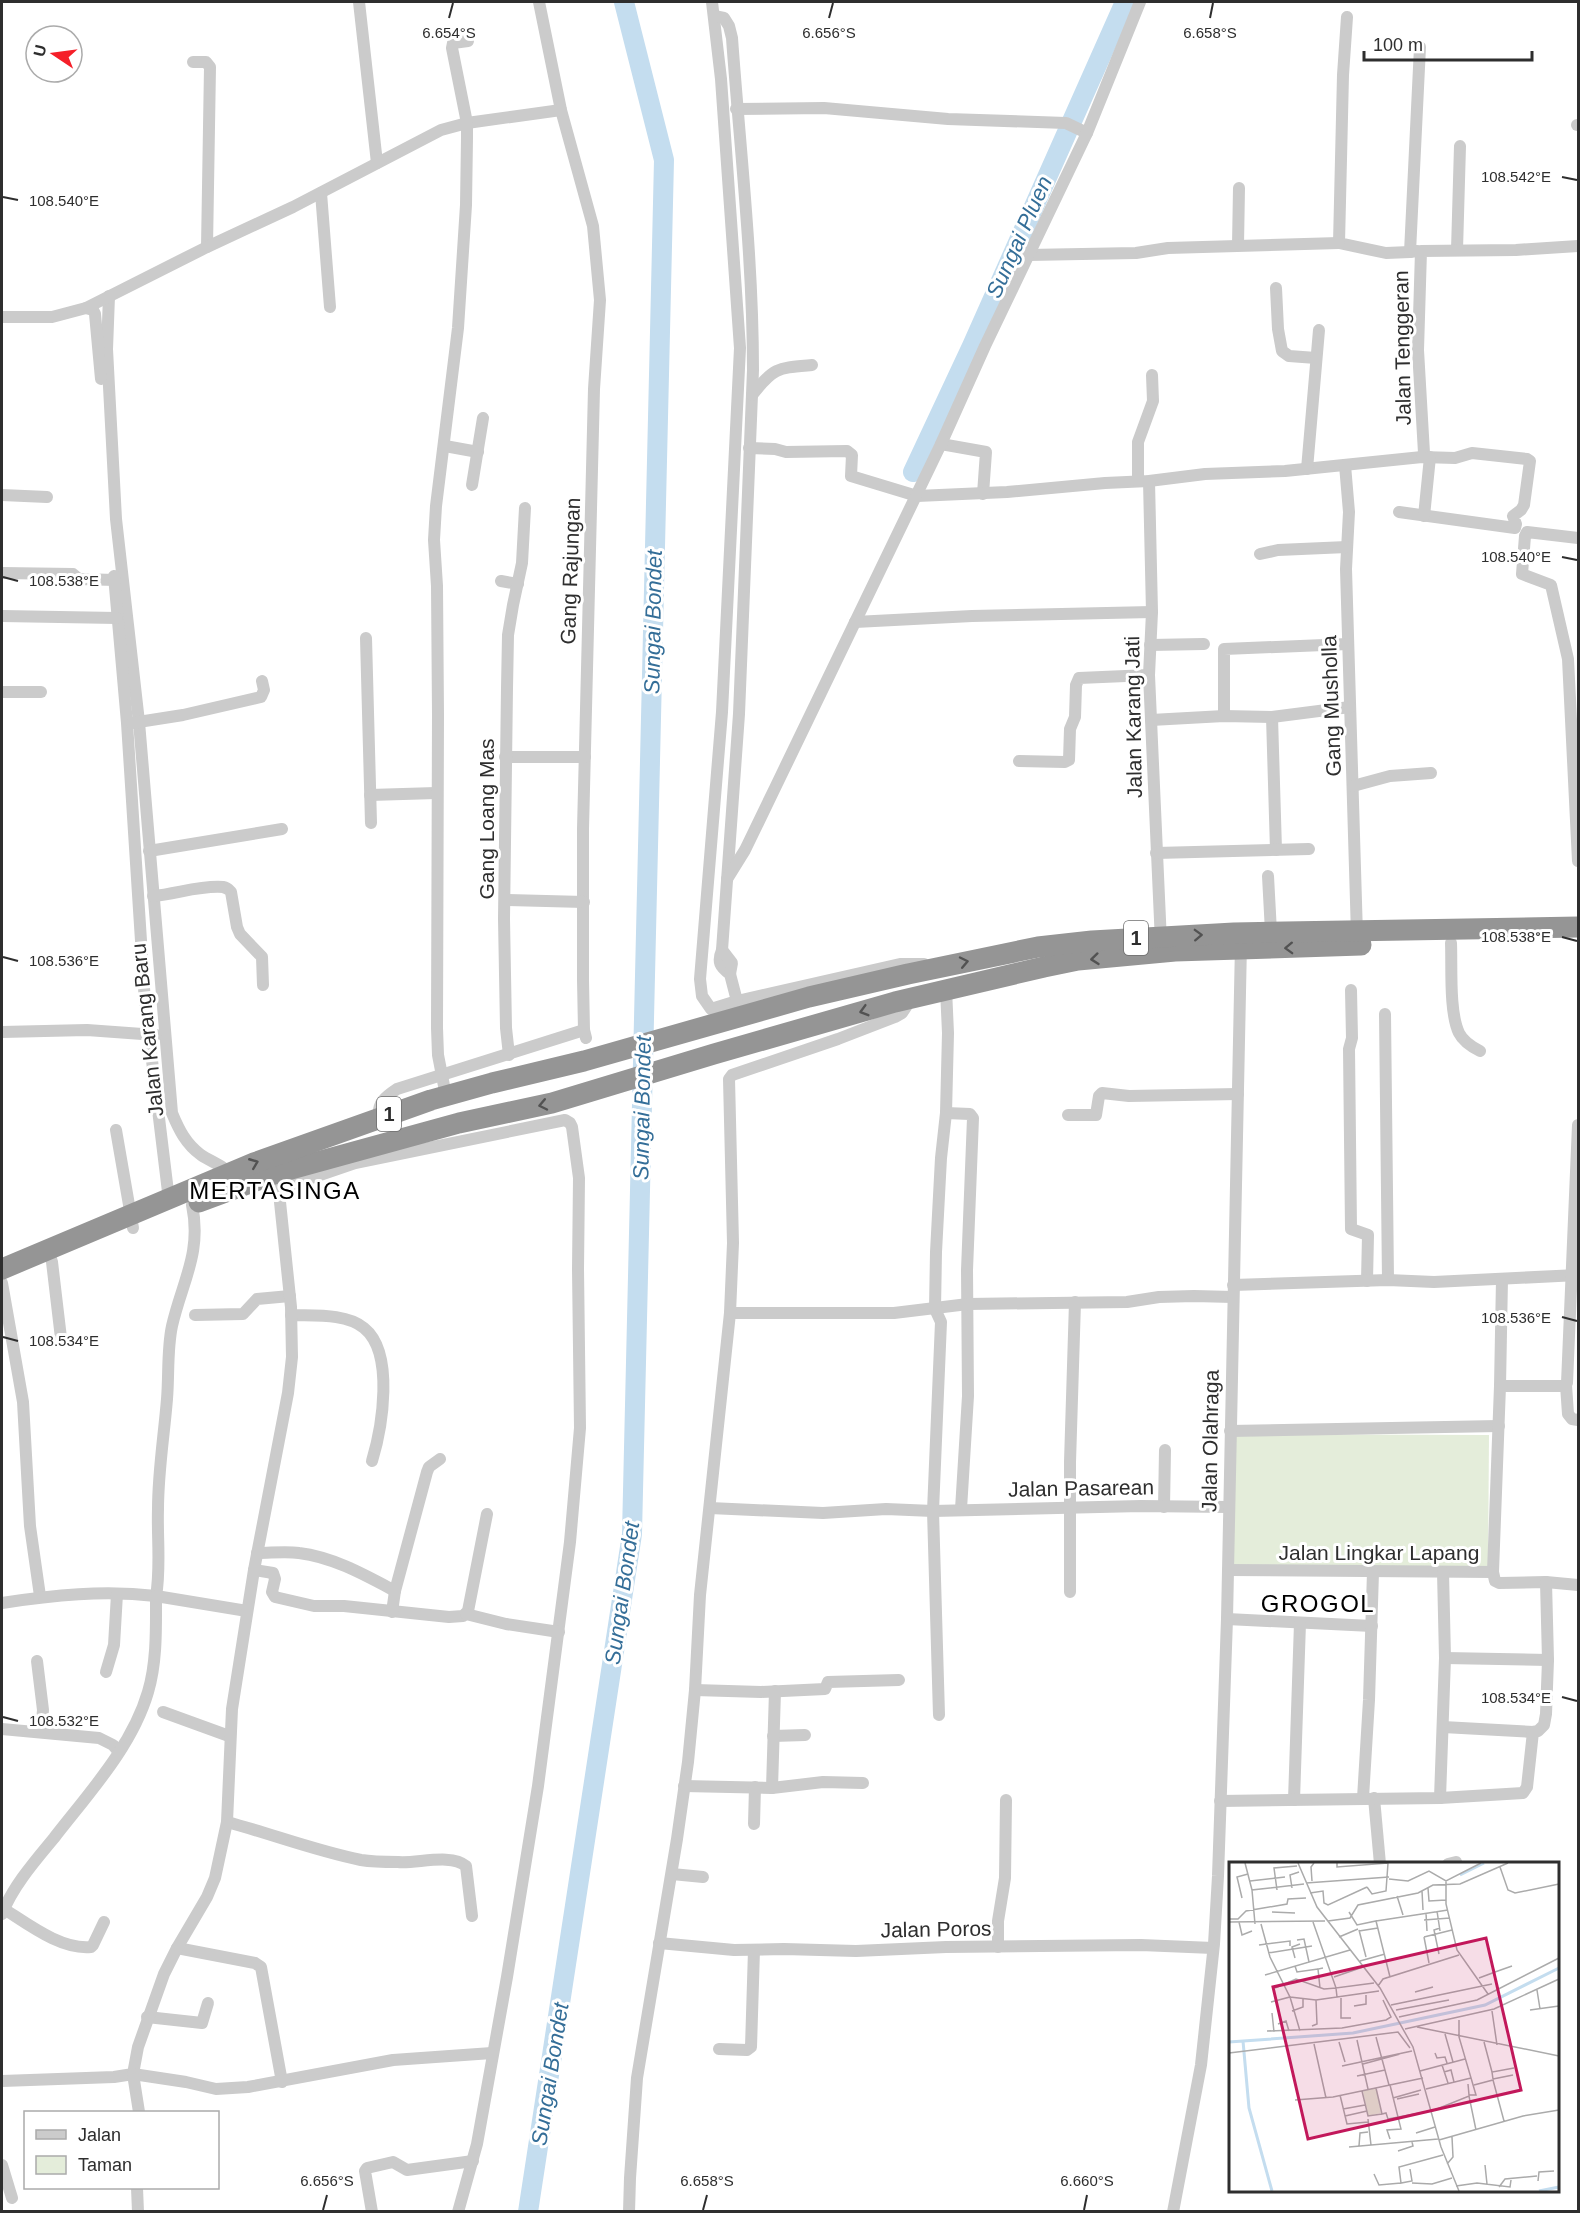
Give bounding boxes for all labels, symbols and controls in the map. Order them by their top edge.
north arrow [24,24,84,84]
text: 6.654°S [422,24,476,41]
text: 6.656°S [802,24,856,41]
text: 6.658°S [1183,24,1237,41]
scale bar [1364,24,1532,62]
text: 100 m [1373,35,1423,55]
text: U [30,43,49,58]
text: 108.542°E [1481,168,1551,185]
water label: Sungai Pluen [981,172,1057,302]
text: 108.540°E [29,192,99,209]
street label: Jalan Tenggeran [1389,270,1415,426]
street label: Gang Rajungan [556,497,584,645]
text: 108.540°E [1481,548,1551,565]
water label: Sungai Bondet [639,549,667,694]
text: 108.538°E [29,572,99,589]
street label: Gang Musholla [1317,635,1345,777]
street label: Jalan Karang Jati [1120,636,1146,798]
street label: Gang Loang Mas [475,738,498,900]
road number: 1 [1124,921,1148,955]
one-way arrow [1194,928,1203,941]
text: 108.538°E [1481,928,1551,945]
street label: Jalan Karang Baru [126,942,168,1118]
one-way arrow [1285,942,1294,954]
text: 108.536°E [29,952,99,969]
one-way arrow [1090,952,1099,965]
one-way arrow [958,956,968,969]
one-way arrow [859,1004,870,1016]
water label: Sungai Bondet [628,1035,656,1180]
road number: 1 [377,1097,401,1131]
one-way arrow [538,1098,548,1111]
one-way arrow [248,1158,259,1171]
district label: MERTASINGA [189,1177,361,1204]
text: 108.536°E [1481,1309,1551,1326]
text: 108.534°E [29,1332,99,1349]
street label: Jalan Olahraga [1197,1369,1223,1512]
street label: Jalan Pasarean [1008,1475,1154,1501]
water label: Sungai Bondet [600,1519,645,1666]
street label: Jalan Lingkar Lapang [1279,1541,1479,1564]
district label: GROGOL [1261,1590,1375,1617]
text: 108.534°E [1481,1689,1551,1706]
text: 108.532°E [29,1712,99,1729]
inset map [1229,1862,1559,2192]
street label: Jalan Poros [880,1917,992,1941]
water label: Sungai Bondet [526,2000,574,2147]
legend [24,2111,219,2189]
text: Jalan [78,2125,121,2145]
text: Taman [78,2155,132,2175]
text: 6.656°S [300,2172,354,2189]
text: 6.658°S [680,2172,734,2189]
text: 6.660°S [1060,2172,1114,2189]

